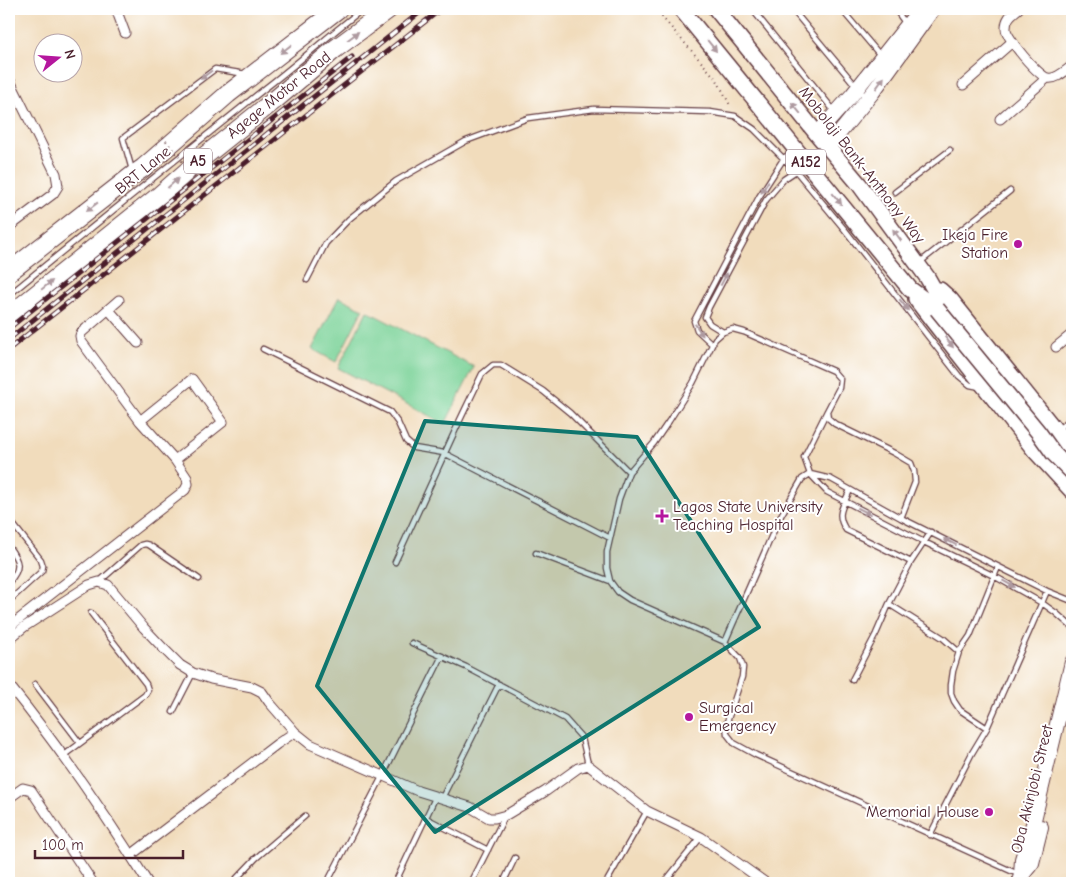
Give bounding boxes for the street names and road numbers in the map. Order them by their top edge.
street label: Agege Motor Road [224,48,334,142]
street label: Mobolaji Bank-Anthony Way [795,83,929,248]
street label: BRT Lane [112,142,174,198]
road number: A5 [184,148,212,174]
road number: A152 [786,150,826,174]
street label: Oba Akinjobi Street [1007,722,1057,855]

